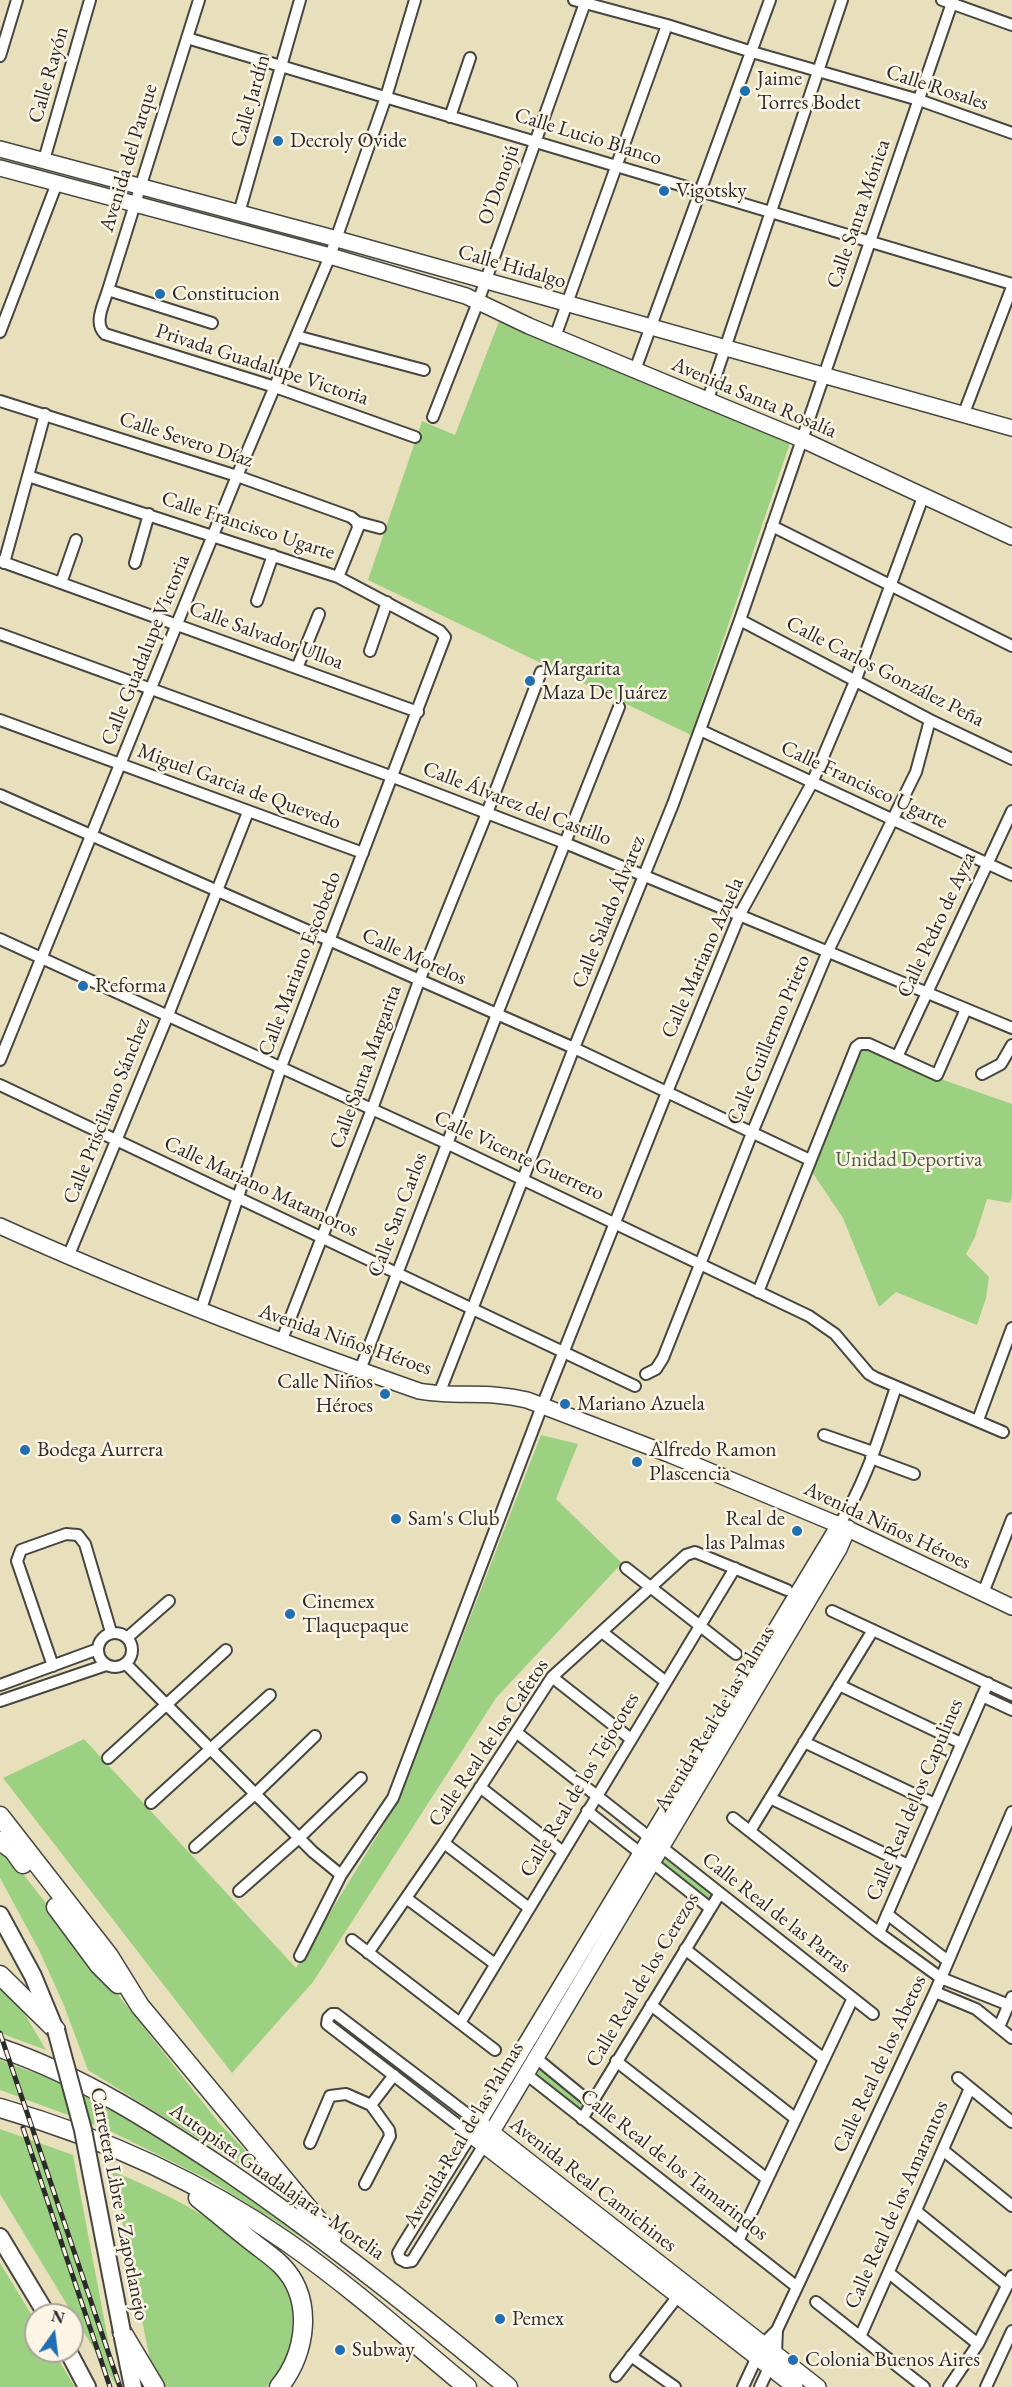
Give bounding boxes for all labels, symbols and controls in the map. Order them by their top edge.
street label: Calle Rayón [23,24,75,126]
street label: Calle Jardín [226,52,276,150]
street label: Calle Rosales [883,60,991,116]
place label: Jaime Torres Bodet [757,66,861,116]
street label: Avenida del Parque [95,81,163,235]
marker: Jaime Torres Bodet [738,84,752,98]
street label: Calle Lucio Blanco [511,103,665,171]
place label: Decroly Ovide [290,128,407,154]
marker: Decroly Ovide [271,134,285,148]
street label: Calle Santa Mónica [822,136,896,292]
street label: O'Donojú [473,141,525,229]
place label: Vigotsky [676,178,747,204]
marker: Vigotsky [657,184,671,198]
street label: Calle Hidalgo [455,240,569,294]
place label: Constitucion [172,281,280,307]
marker: Constitucion [153,287,167,301]
street label: Privada Guadalupe Victoria [152,319,372,411]
street label: Avenida Santa Rosalía [668,352,840,444]
street label: Calle Severo Díaz [116,407,256,473]
street label: Calle Francisco Ugarte [158,486,338,566]
street label: Calle Guadalupe Victoria [96,551,196,749]
street label: Calle Salvador Ulloa [185,596,347,676]
street label: Calle Carlos González Peña [782,611,988,733]
place label: Margarita Maza De Juárez [542,656,667,706]
marker: Margarita Maza De Juárez [523,674,537,688]
street label: Calle Francisco Ugarte [777,735,951,835]
street label: Miguel Garcia de Quevedo [134,738,344,836]
street label: Calle Álvarez del Castillo [419,756,615,852]
street label: Calle Salado Álvarez [567,832,651,992]
street label: Calle Pedro de Ayza [892,848,982,1002]
street label: Calle Mariano Escobedo [253,868,347,1060]
street label: Calle Mariano Azuela [656,874,750,1042]
street label: Calle Morelos [358,923,470,991]
street label: Calle Guillermo Prieto [722,951,816,1129]
place label: Reforma [95,973,166,999]
marker: Reforma [76,979,90,993]
street label: Calle Santa Margarita [325,982,407,1152]
street label: Calle Prisciliano Sánchez [58,1014,156,1208]
street label: Calle Vicente Guerrero [430,1105,608,1207]
street label: Calle Mariano Matamoros [160,1131,362,1243]
park label: Unidad Deportiva [836,1147,982,1173]
street label: Calle San Carlos [363,1149,433,1281]
street label: Avenida Niños Héroes [255,1299,435,1381]
place label: Calle Niños Héroes [277,1369,373,1419]
marker: Calle Niños Héroes [378,1387,392,1401]
place label: Mariano Azuela [577,1391,705,1417]
marker: Mariano Azuela [558,1397,572,1411]
place label: Bodega Aurrera [37,1437,163,1463]
place label: Alfredo Ramon Plascencia [649,1437,777,1487]
marker: Bodega Aurrera [18,1443,32,1457]
marker: Alfredo Ramon Plascencia [630,1455,644,1469]
street label: Avenida Niños Héroes [800,1476,974,1576]
place label: Sam's Club [408,1506,499,1532]
place label: Real de las Palmas [705,1506,785,1556]
marker: Sam's Club [389,1512,403,1526]
marker: Real de las Palmas [790,1524,804,1538]
place label: Cinemex Tlaquepaque [302,1589,409,1639]
marker: Cinemex Tlaquepaque [283,1607,297,1621]
street label: Avenida Real de las Palmas [649,1621,781,1817]
street label: Calle Real de los Cafetos [423,1654,555,1832]
street label: Calle Real de los Tejocotes [515,1688,645,1882]
street label: Calle Real de los Capulines [861,1695,969,1905]
street label: Calle Real de las Parras [697,1847,855,1979]
street label: Calle Real de los Cerezos [581,1888,705,2072]
street label: Calle Real de los Abetos [828,1971,932,2157]
street label: Avenida Real de las Palmas [398,2037,530,2233]
street label: Calle Real de los Tamarindos [575,2084,773,2246]
street label: Carretera Libre a Zapotlanejo [84,2085,154,2323]
street label: Calle Real de los Amarantos [840,2097,954,2313]
street label: Autopista Guadalajara - Morelia [165,2098,389,2266]
street label: Avenida Real Camichines [504,2112,682,2258]
north arrow [24,2303,84,2363]
text: N [49,2305,67,2329]
place label: Pemex [512,2306,564,2332]
marker: Pemex [493,2312,507,2326]
place label: Subway [352,2337,415,2363]
marker: Subway [333,2343,347,2357]
place label: Colonia Buenos Aires [805,2347,980,2373]
marker: Colonia Buenos Aires [786,2353,800,2367]

